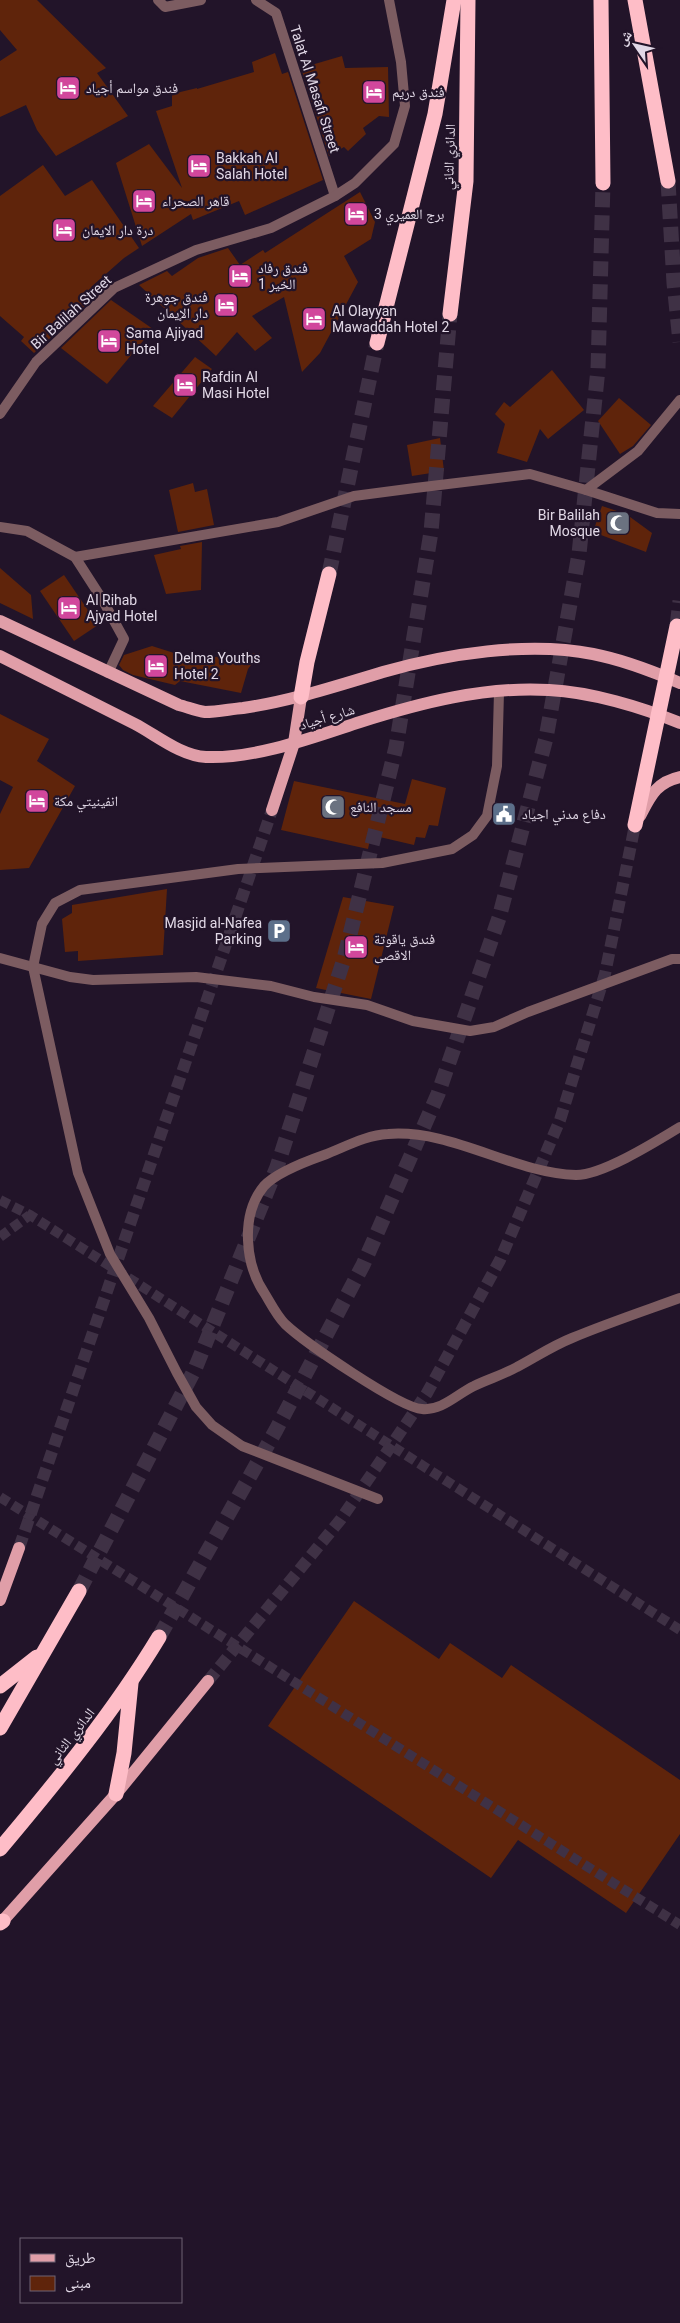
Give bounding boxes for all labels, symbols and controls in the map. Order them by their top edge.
north arrow [610,20,660,70]
street label: Talat Al Masafi Street [287,23,343,155]
text: ش [613,27,636,49]
hotel icon: فندق مواسم أجياد [55,75,81,101]
hotel icon: فندق دريم [361,79,387,105]
place label: فندق مواسم أجياد [86,80,178,98]
place label: فندق دريم [392,84,445,102]
street label: الدائري الثاني [440,124,462,191]
place label: Bakkah Al Salah Hotel [216,150,288,182]
hotel icon: Bakkah Al Salah Hotel [186,153,212,179]
hotel icon: قاهر الصحراء [131,188,157,214]
place label: قاهر الصحراء [162,193,229,210]
hotel icon: برج العميري 3 [343,201,369,227]
place label: برج العميري 3 [374,206,445,226]
hotel icon: درة دار الايمان [51,217,77,243]
place label: درة دار الايمان [82,222,154,239]
place label: فندق رفاد الخير 1 [258,260,308,293]
hotel icon: فندق رفاد الخير 1 [227,263,253,289]
street label: Bir Balilah Street [28,271,115,352]
place label: فندق جوهرة دار الإيمان [145,289,208,322]
hotel icon: فندق جوهرة دار الإيمان [213,292,239,318]
place label: Al Olayyan Mawaddah Hotel 2 [332,303,449,335]
hotel icon: Al Olayyan Mawaddah Hotel 2 [301,306,327,332]
place label: Sama Ajiyad Hotel [126,325,203,357]
hotel icon: Sama Ajiyad Hotel [96,328,122,354]
place label: Rafdin Al Masi Hotel [202,369,269,401]
hotel icon: Rafdin Al Masi Hotel [172,372,198,398]
place label: Bir Balilah Mosque [538,507,600,539]
mosque icon: Bir Balilah Mosque [605,510,631,536]
place label: Al Rihab Ajyad Hotel [86,592,157,624]
hotel icon: Al Rihab Ajyad Hotel [56,595,82,621]
place label: Delma Youths Hotel 2 [174,650,261,682]
hotel icon: Delma Youths Hotel 2 [143,653,169,679]
street label: شارع أجياد [298,701,357,735]
hotel icon: انفينيتي مكة [24,788,50,814]
place label: انفينيتي مكة [54,793,118,813]
mosque icon: مسجد النافع [320,794,346,820]
place label: مسجد النافع [350,799,412,817]
public building icon: دفاع مدني اجياد [491,801,517,827]
place label: دفاع مدني اجياد [522,806,606,826]
place label: Masjid al-Nafea Parking [165,915,262,947]
parking icon: Masjid al-Nafea Parking [266,918,292,944]
place label: فندق ياقوتة الاقصى [374,931,435,964]
hotel icon: فندق ياقوتة الاقصى [343,934,369,960]
street label: الدائري الثاني [44,1705,101,1769]
legend [20,2238,182,2303]
text: طريق [65,2249,96,2268]
text: مبنى [65,2274,91,2293]

